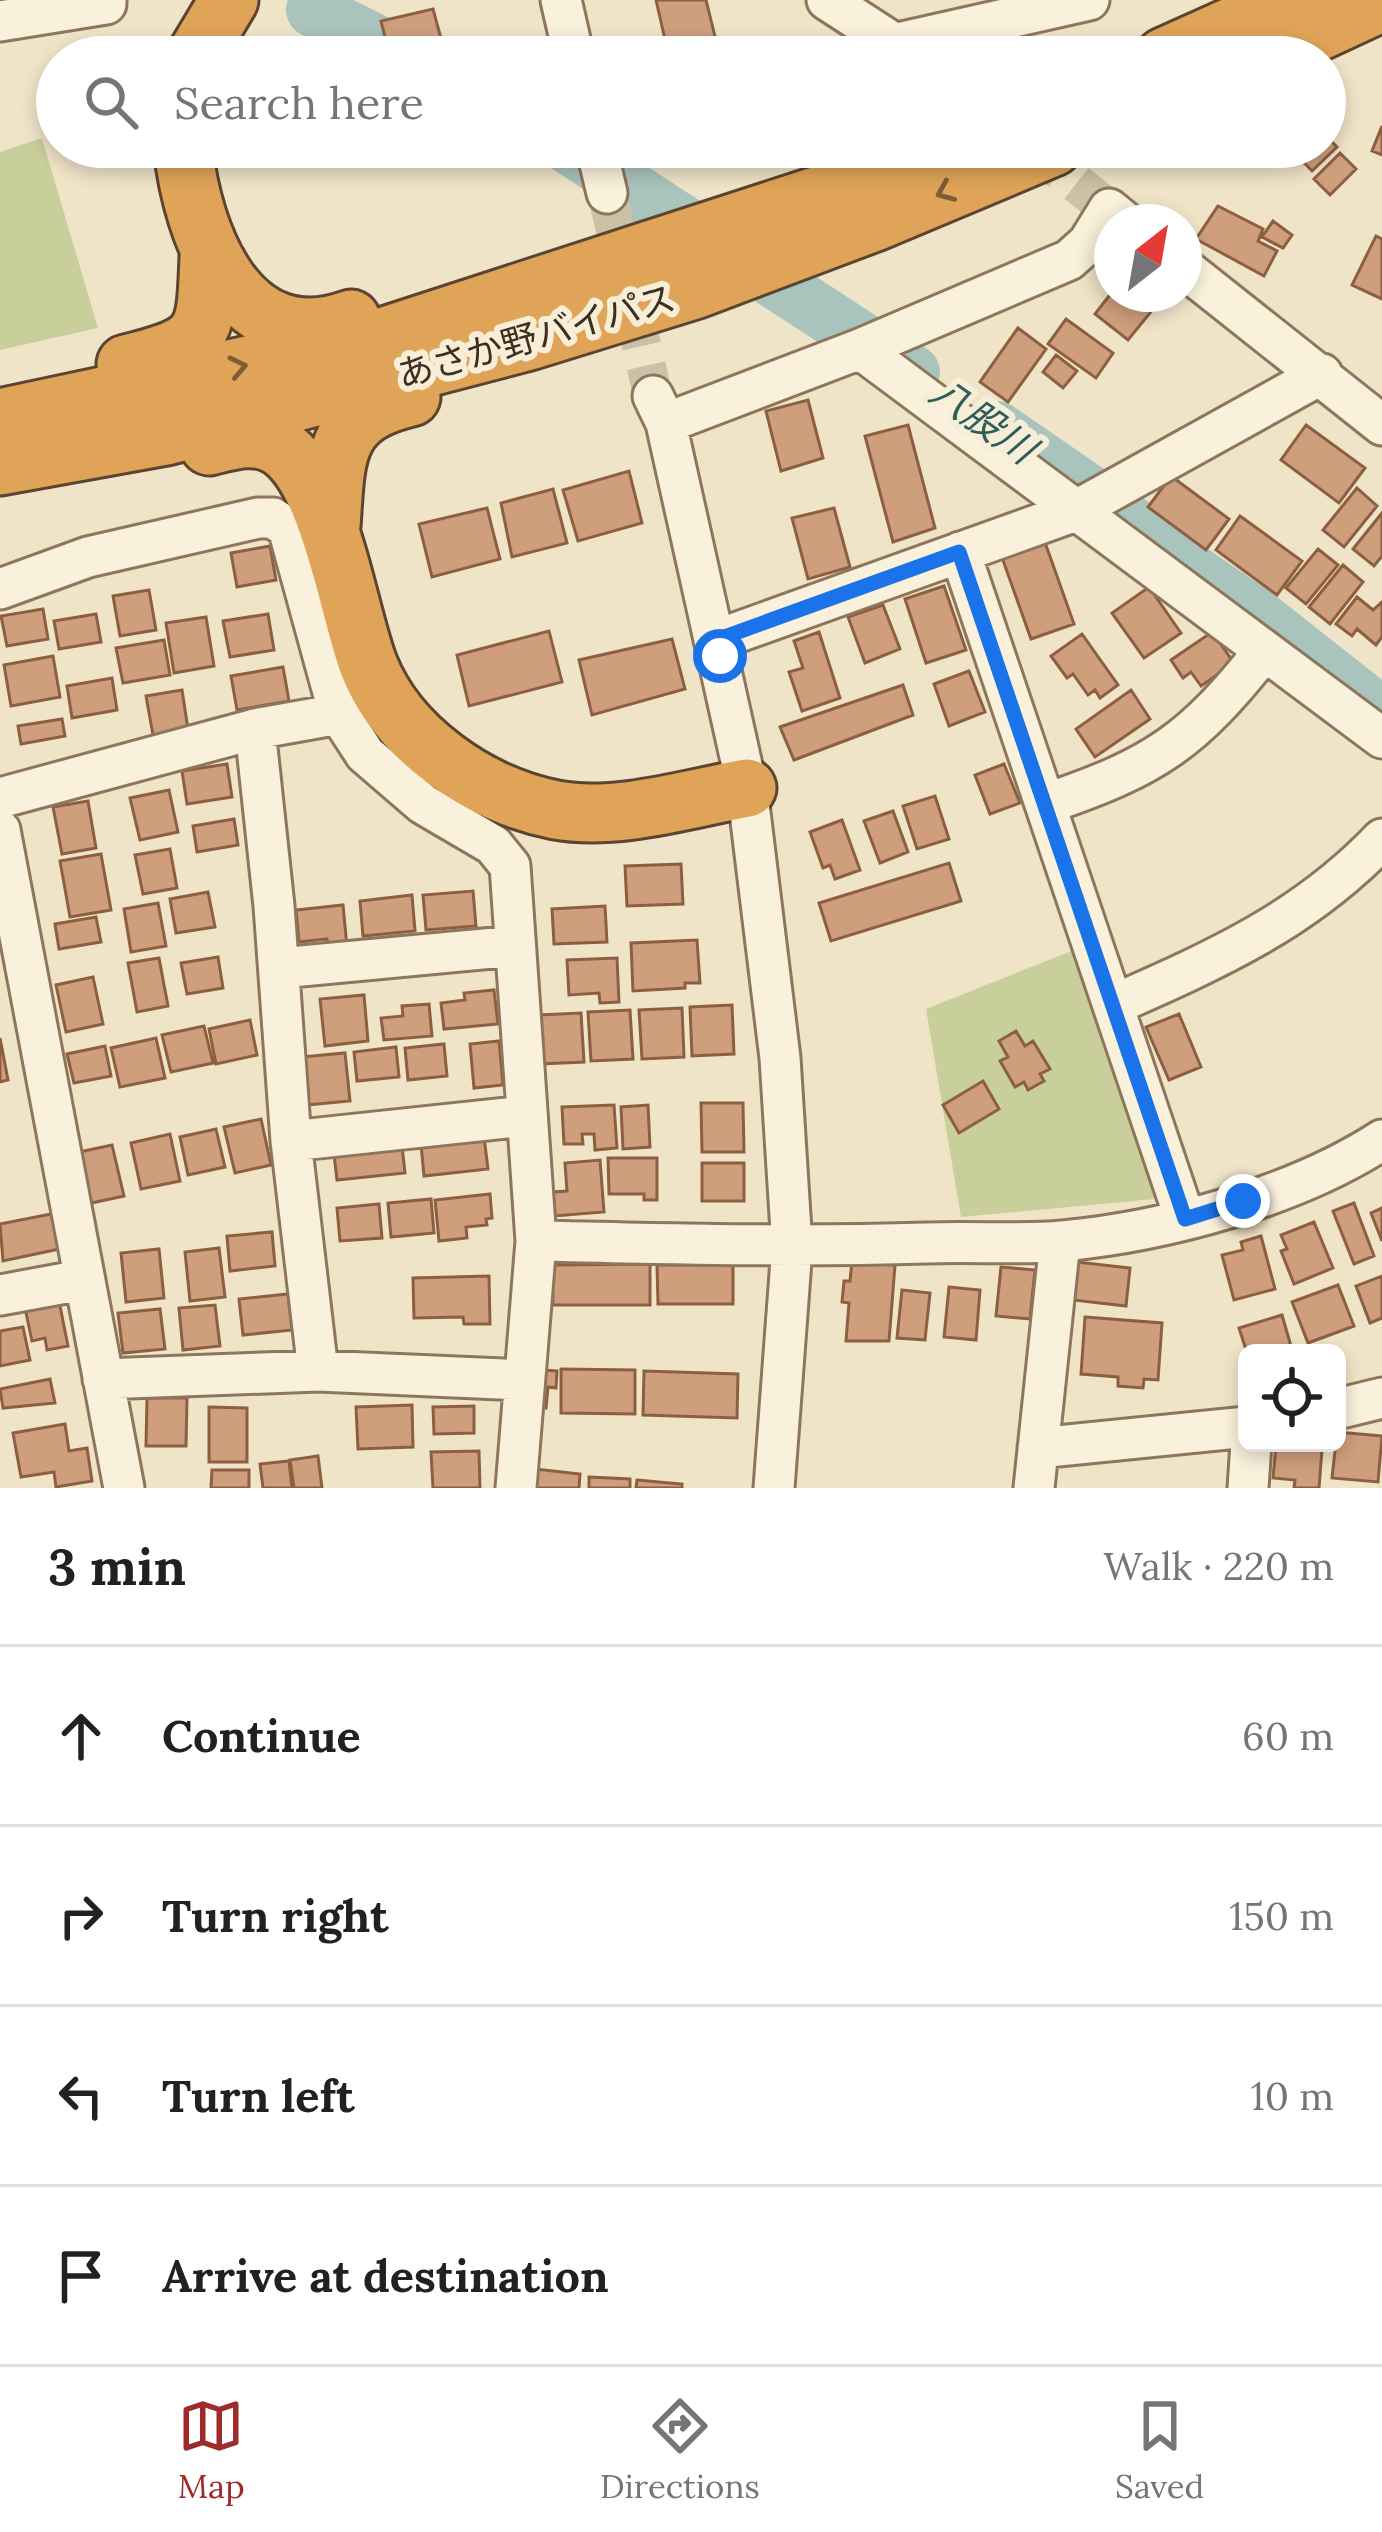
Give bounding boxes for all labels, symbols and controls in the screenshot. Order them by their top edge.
search box [36,36,1346,168]
icon: search [78,69,144,135]
text: Search here [174,74,424,131]
one-way arrow [936,178,957,202]
north arrow [1094,204,1202,312]
street label: あさか野バイパス [392,274,680,398]
one-way arrow [227,356,247,381]
water label: 八股川 [921,366,1049,476]
route start [693,629,747,683]
route end [1216,1174,1270,1228]
map controls [1238,1344,1346,1452]
button: locate [1238,1344,1346,1452]
text: 3 min [48,1534,186,1599]
text: Walk · 220 m [1104,1541,1334,1591]
icon: ahead [48,1703,114,1769]
text: Continue [162,1707,361,1764]
text: 60 m [1242,1711,1334,1761]
icon: right [48,1883,114,1949]
text: Turn right [162,1887,389,1944]
text: 150 m [1229,1891,1334,1941]
icon: left [48,2063,114,2129]
text: Turn left [162,2067,355,2124]
text: 10 m [1250,2071,1334,2121]
icon: arrive [48,2243,114,2309]
text: Arrive at destination [162,2247,609,2304]
tab: Map [178,2393,245,2507]
tab: Directions [600,2393,760,2507]
tab: Saved [1115,2393,1204,2507]

